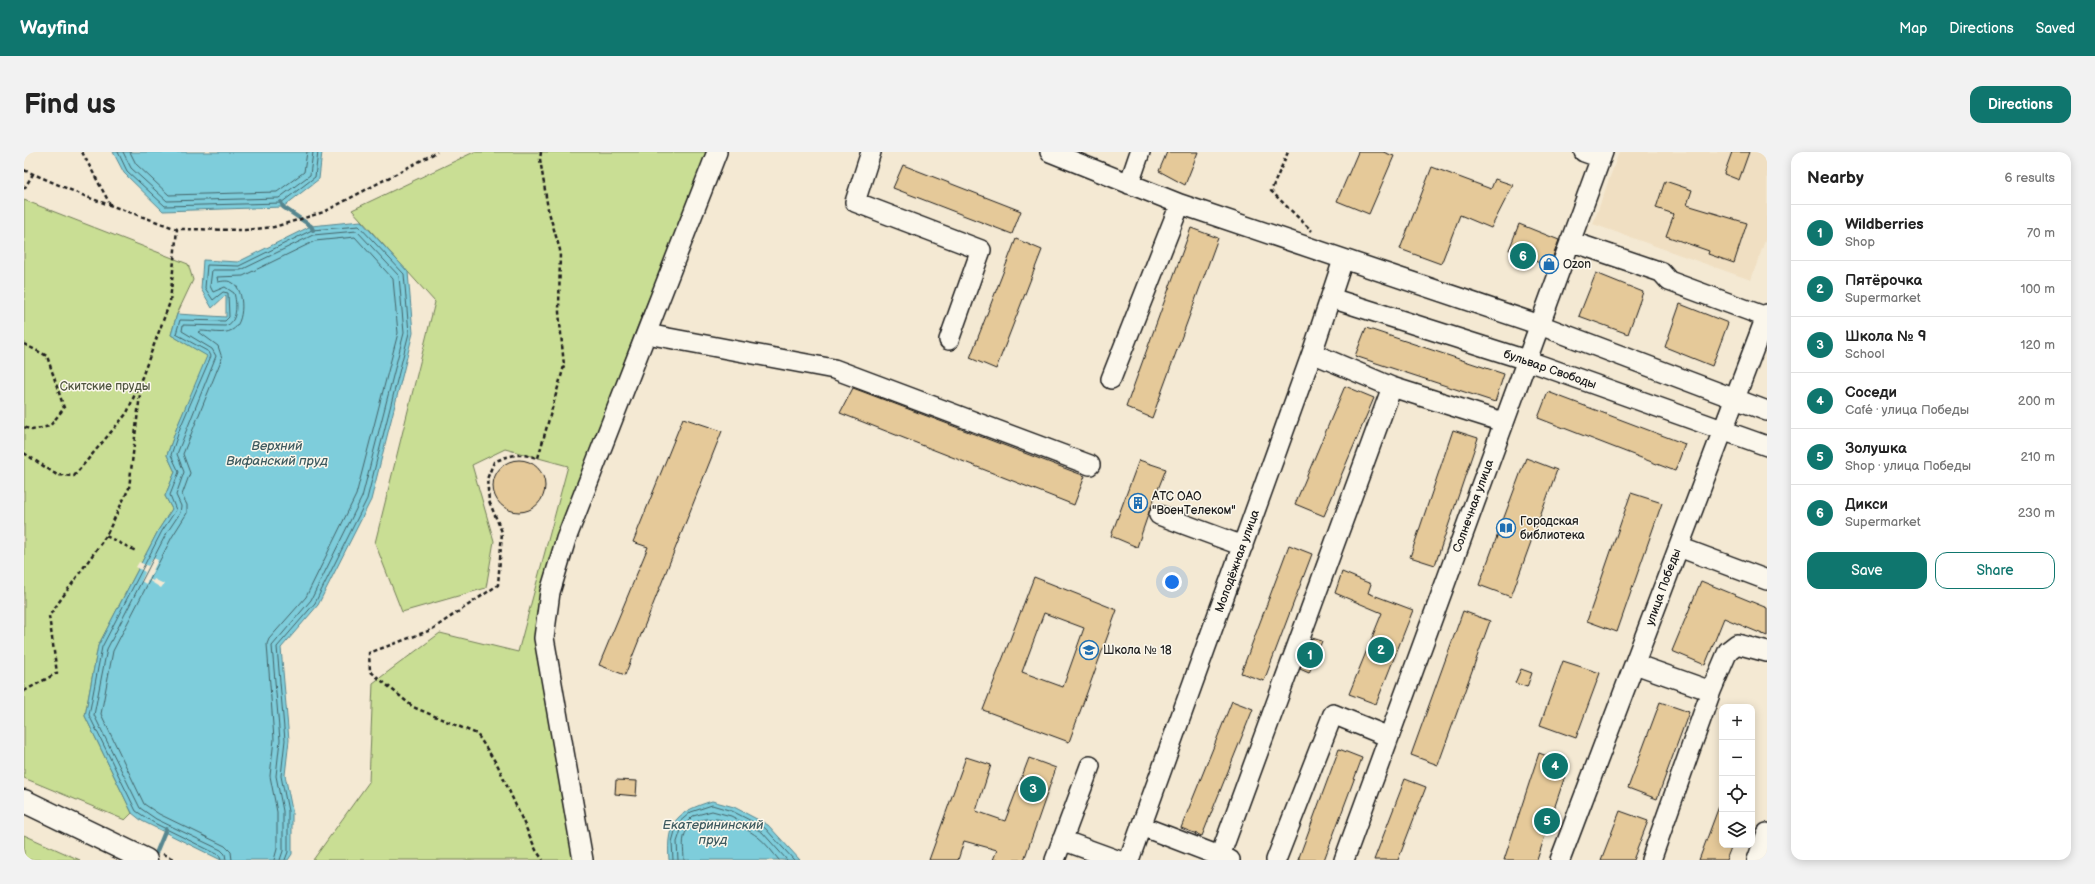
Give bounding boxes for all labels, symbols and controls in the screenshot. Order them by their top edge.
text: Wayfind [20,17,89,40]
text: Map [1899,20,1927,37]
text: Directions [1949,20,2014,37]
text: Saved [2036,20,2075,37]
button: Directions [1970,86,2071,123]
text: Find us [24,88,116,121]
text: Nearby [1807,168,1864,188]
text: 6 results [2005,170,2055,186]
text: Wildberries [1845,215,1924,234]
text: 1 [1817,225,1823,241]
text: 70 m [2027,225,2055,241]
text: Shop [1845,234,1875,250]
pin: 6 [1510,241,1536,271]
shop icon: Ozon [1538,253,1560,275]
place label: Ozon [1563,257,1591,272]
text: Пятёрочка [1845,271,1922,290]
text: 2 [1816,281,1824,297]
text: 100 m [2020,281,2055,297]
text: Supermarket [1845,290,1921,306]
text: Школа № 9 [1845,327,1927,346]
text: 3 [1816,337,1824,353]
text: 120 m [2020,337,2055,353]
text: School [1845,346,1885,362]
street label: бульвар Свободы [1501,347,1598,392]
park label: Скитские пруды [60,379,150,394]
text: Соседи [1845,383,1897,402]
text: 4 [1816,393,1824,409]
text: 200 m [2018,393,2055,409]
text: Café · улица Победы [1845,402,1969,418]
water label: Верхний Вифанский пруд [226,438,328,469]
text: Золушка [1845,439,1907,458]
text: 5 [1816,449,1824,465]
text: 210 m [2021,449,2055,465]
street label: Солнечная улица [1450,458,1497,555]
text: Shop · улица Победы [1845,458,1971,474]
place label: АТС ОАО "ВоенТелеком" [1151,489,1236,518]
building icon: АТС ОАО "ВоенТелеком" [1127,492,1149,514]
text: Дикси [1845,495,1888,514]
text: 6 [1816,505,1824,521]
text: 230 m [2018,505,2055,521]
street label: Молодёжная улица [1212,508,1263,615]
place label: Городская библиотека [1520,514,1585,543]
text: Supermarket [1845,514,1921,530]
library icon: Городская библиотека [1495,517,1517,539]
street label: улица Победы [1643,547,1684,628]
button: Save [1807,552,1927,589]
button: Share [1935,552,2055,589]
your location [1162,572,1182,592]
pin: 2 [1368,635,1394,665]
school or university icon: Школа № 18 [1078,639,1100,661]
pin: 1 [1297,640,1323,670]
place label: Школа № 18 [1103,643,1172,658]
map controls [1719,704,1755,848]
button: + [1719,704,1755,740]
button: − [1719,740,1755,776]
pin: 4 [1542,751,1568,781]
pin: 3 [1020,774,1046,804]
button: locate [1719,776,1755,812]
pin: 5 [1534,806,1560,836]
button: layers [1719,812,1755,848]
water label: Екатерининский пруд [663,817,764,848]

